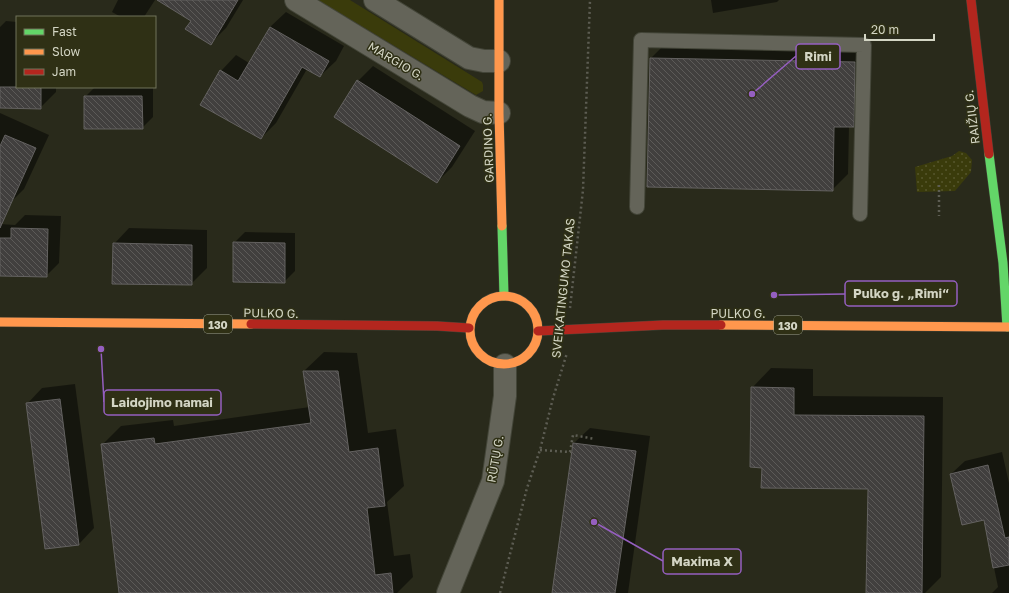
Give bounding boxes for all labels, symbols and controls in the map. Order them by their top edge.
legend [16,16,156,88]
scale bar [865,16,934,42]
text: 20 m [871,22,899,37]
text: Fast [52,24,77,39]
street label: MARGIO G. [365,38,427,84]
text: Slow [52,44,80,59]
callout: Rimi [796,44,840,69]
text: Rimi [804,48,832,64]
text: Jam [52,64,76,79]
street label: RAIŽIŲ G. [961,89,983,145]
street label: GARDINO G. [479,113,497,183]
street label: SVEIKATINGUMO TAKAS [548,217,578,359]
callout: Pulko g. „Rimi“ [845,281,957,306]
text: Pulko g. „Rimi“ [853,285,949,301]
street label: PULKO G. [243,305,299,321]
street label: PULKO G. [710,306,766,321]
road number: 130 [204,315,232,333]
road number: 130 [774,316,802,334]
callout: Laidojimo namai [104,390,221,415]
text: Laidojimo namai [111,394,213,410]
street label: RŪTŲ G. [483,434,507,484]
callout: Maxima X [663,549,741,574]
text: Maxima X [671,553,734,569]

